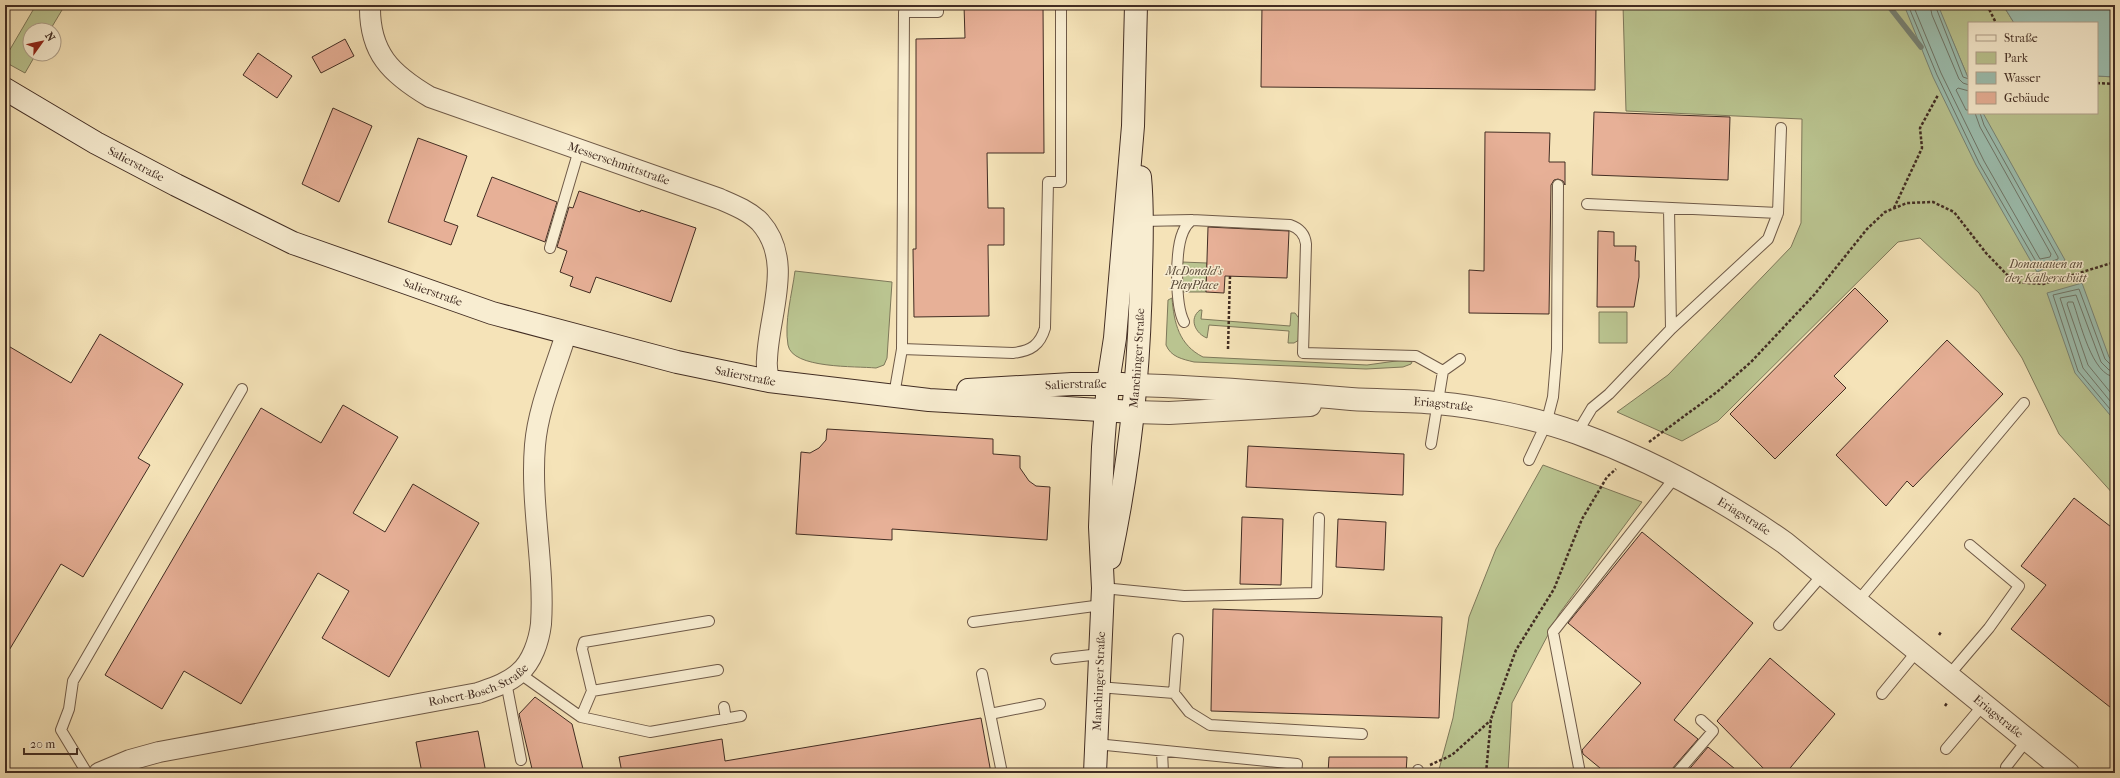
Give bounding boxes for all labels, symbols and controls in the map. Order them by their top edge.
north arrow [22,22,62,62]
legend [1968,22,2098,114]
text: N [42,30,58,44]
text: Straße [2004,31,2038,45]
text: Park [2004,51,2029,65]
text: Wasser [2003,71,2041,85]
text: Gebäude [2004,91,2049,105]
street label: Messerschmittstraße [566,139,672,188]
street label: Salierstraße [105,143,167,185]
park label: Donauauen an der Kälberschütt [2006,257,2088,285]
park label: McDonald's PlayPlace [1164,264,1223,292]
street label: Salierstraße [401,275,464,309]
street label: Manchinger Straße [1126,308,1147,408]
street label: Salierstraße [714,363,777,389]
street label: Salierstraße [1045,377,1107,393]
street label: Eriagstraße [1413,394,1474,414]
street label: Eriagstraße [1715,494,1773,538]
street label: Manchinger Straße [1090,631,1108,731]
street label: Robert-Bosch-Straße [427,661,531,709]
street label: Eriagstraße [1971,692,2026,741]
scale bar [24,730,77,756]
text: 20 m [30,737,55,751]

